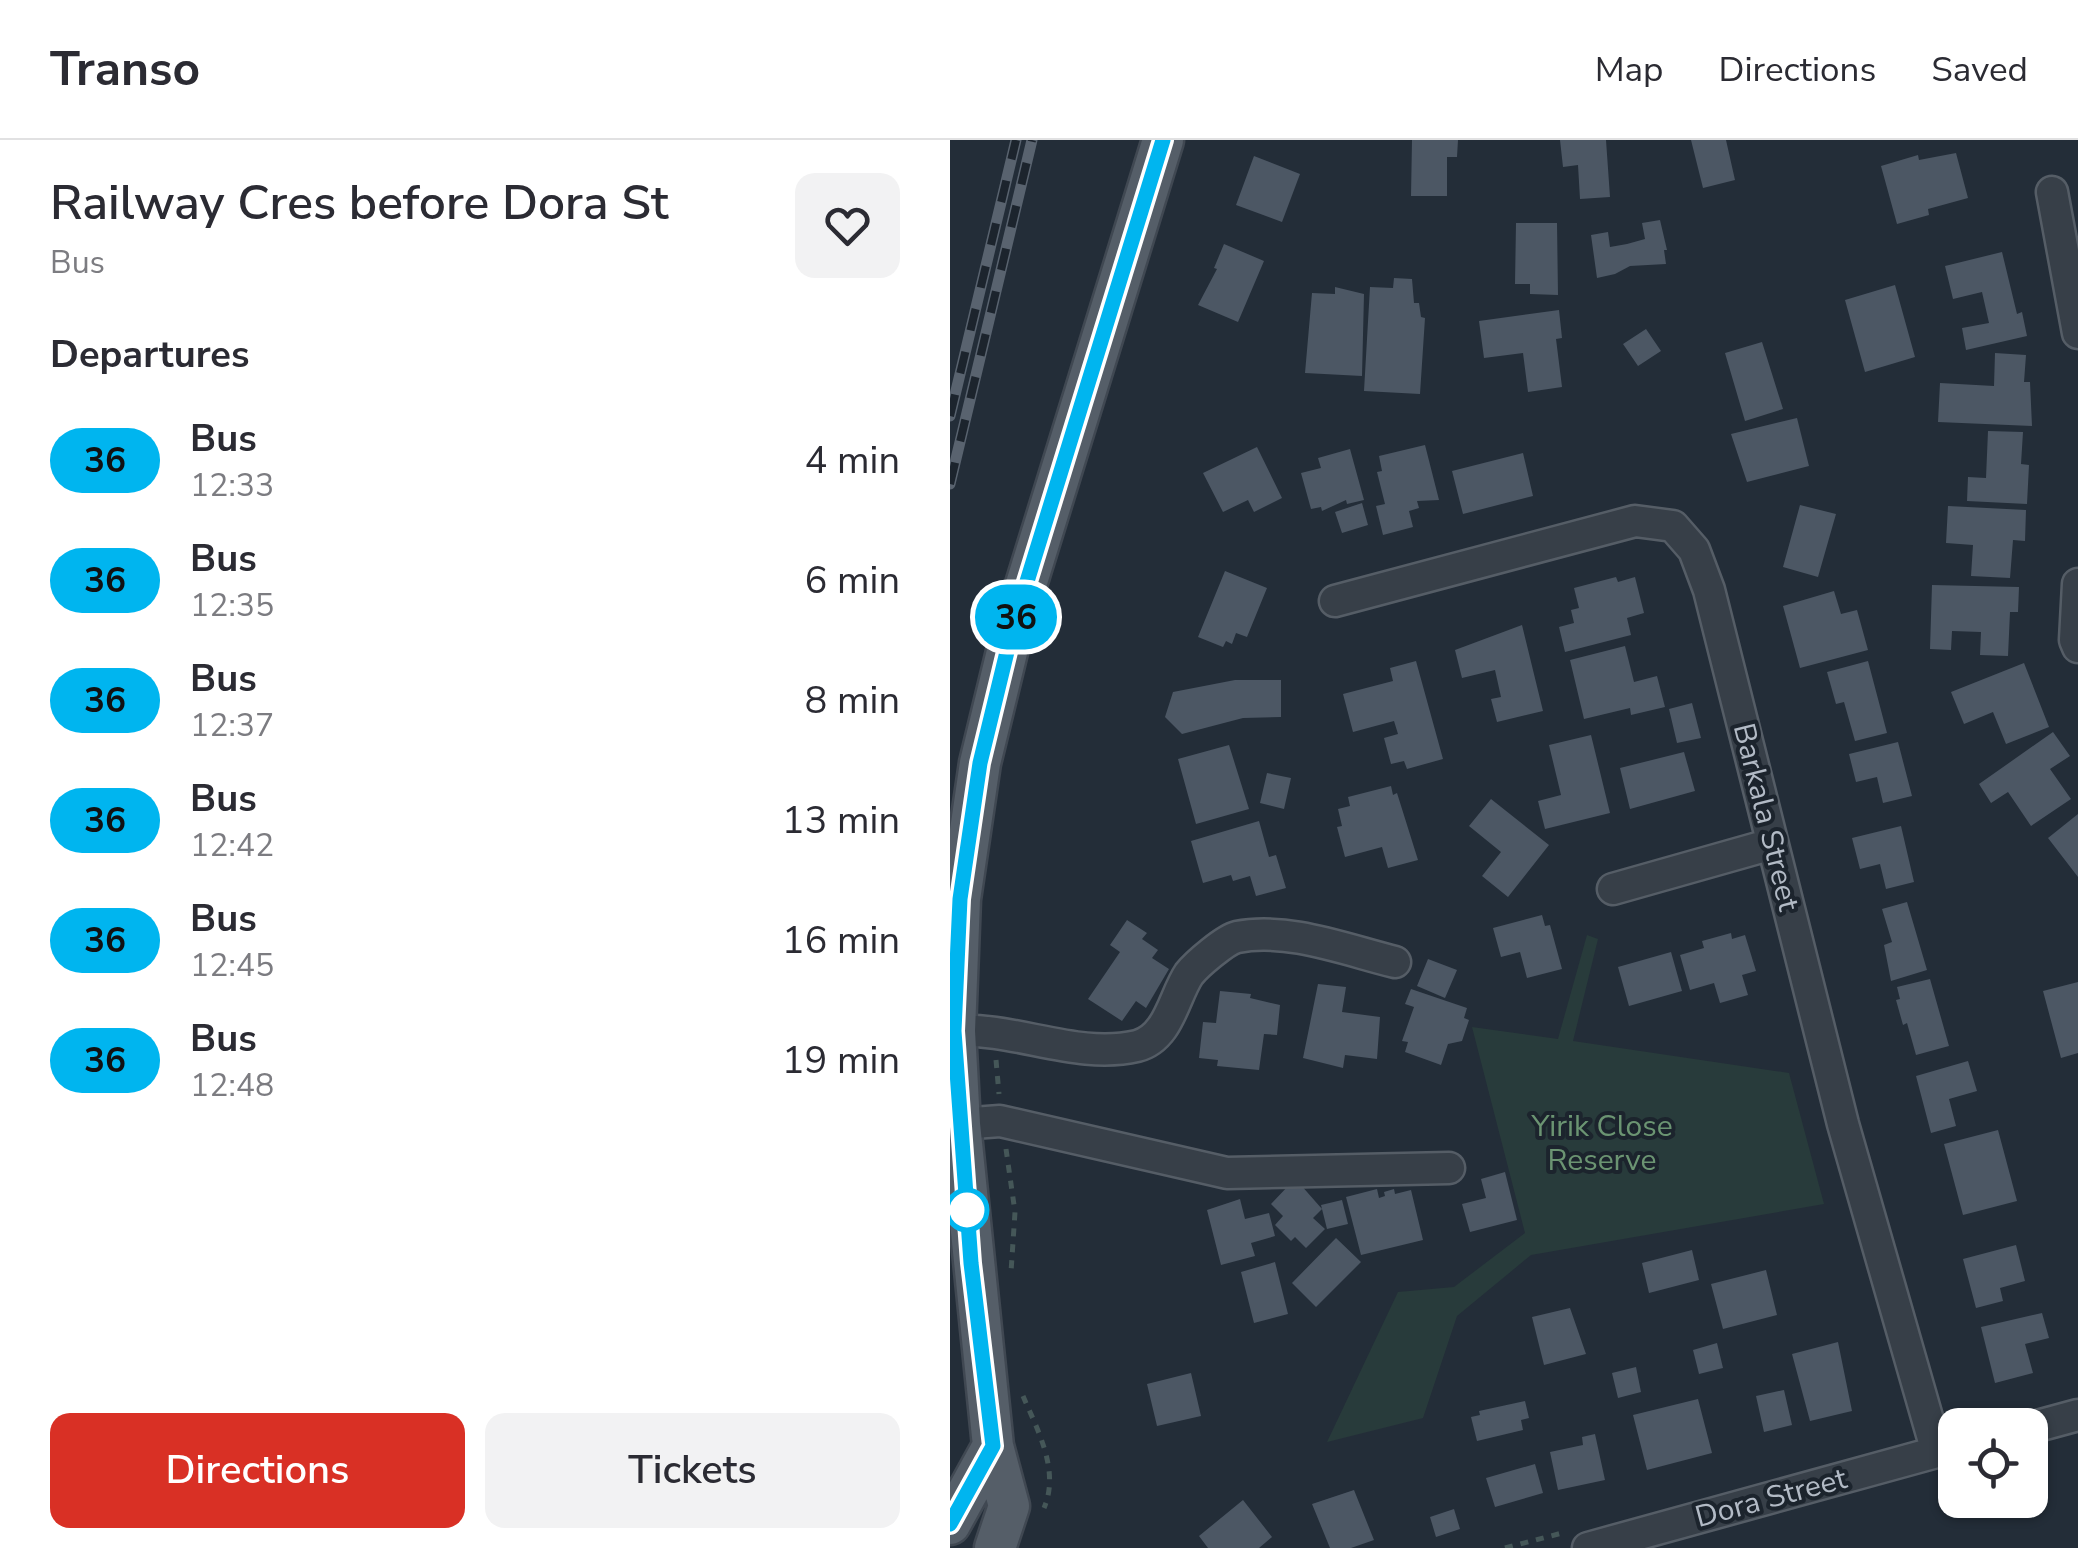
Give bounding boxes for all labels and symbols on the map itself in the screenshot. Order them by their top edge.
line badge: 36 [971,584,1061,650]
street label: Barkala Street [1723,719,1809,916]
park label: Yirik Close Reserve [1530,1106,1673,1181]
unlabelled marker [946,1189,988,1231]
street label: Dora Street [1691,1458,1852,1538]

